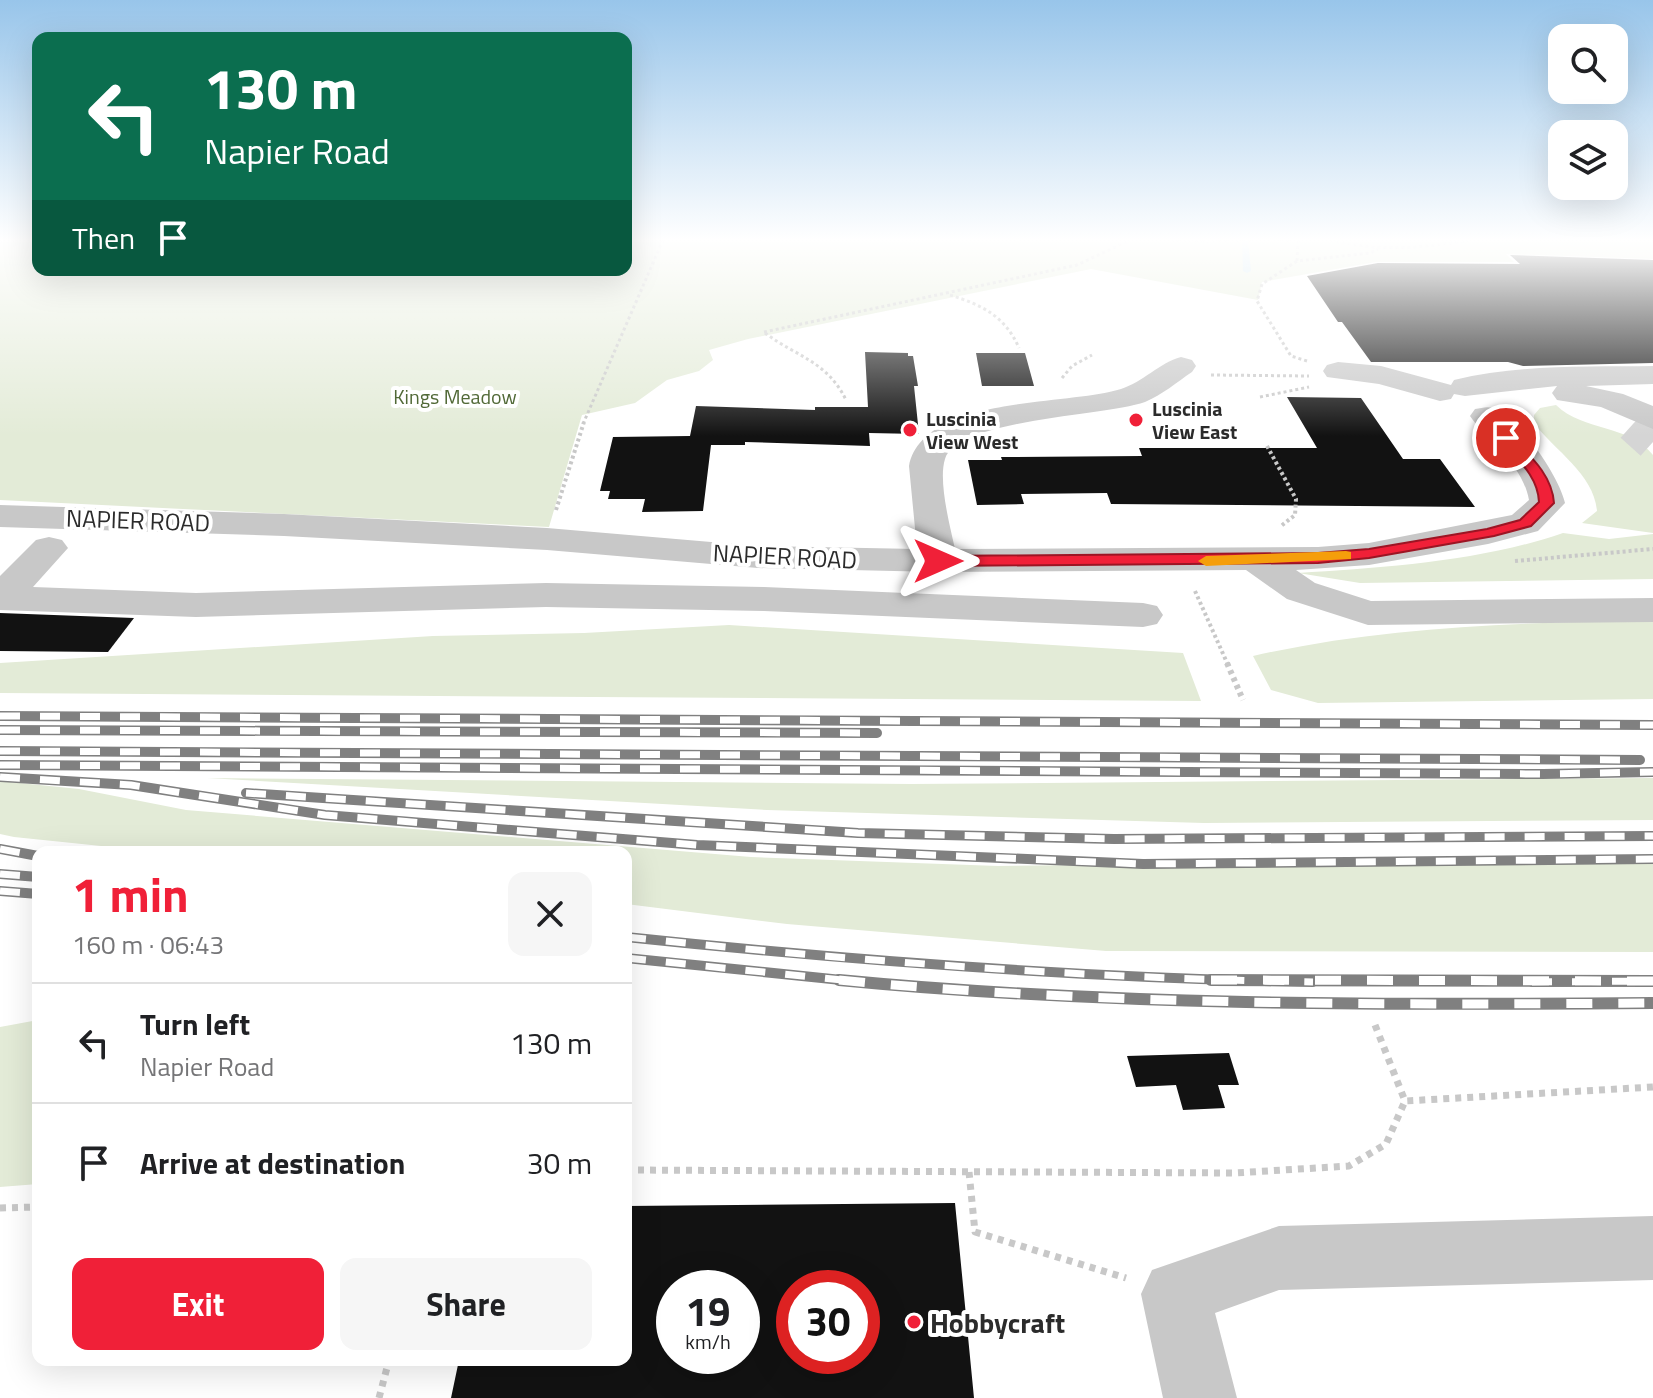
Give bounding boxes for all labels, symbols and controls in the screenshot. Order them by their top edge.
map controls [1548,24,1628,200]
button: search [1548,24,1628,104]
text: 130 m [204,46,357,131]
icon: left [72,64,176,168]
button: layers [1548,120,1628,200]
text: Napier Road [204,123,390,178]
text: Then [72,215,135,261]
icon: arrive [151,216,195,260]
park label: Kings Meadow [393,381,517,412]
place label: Luscinia View East [1152,393,1237,447]
place label: Luscinia View West [926,403,1018,457]
pin [1472,404,1540,472]
marker: Luscinia View East [1127,411,1145,429]
icon: arrive [1484,416,1528,460]
marker: Luscinia View West [901,421,919,439]
street label: NAPIER ROAD [65,499,211,541]
position arrow [896,519,980,603]
street label: NAPIER ROAD [712,534,858,578]
text: 1 min [72,858,189,931]
button: close [508,872,592,956]
text: 160 m · 06:43 [72,925,224,964]
text: Turn left [140,1001,250,1047]
text: 130 m [510,1020,592,1066]
icon: left [72,1021,116,1065]
text: Napier Road [140,1047,274,1086]
text: Arrive at destination [140,1140,405,1186]
text: 30 m [527,1140,592,1186]
icon: arrive [72,1141,116,1185]
button: Exit [72,1258,324,1350]
button: Share [340,1258,592,1350]
speed limit sign: 30 [776,1270,880,1374]
text: 19 [686,1281,730,1342]
place label: Hobbycraft [930,1301,1065,1344]
marker: Hobbycraft [905,1313,923,1331]
text: km/h [685,1326,731,1357]

